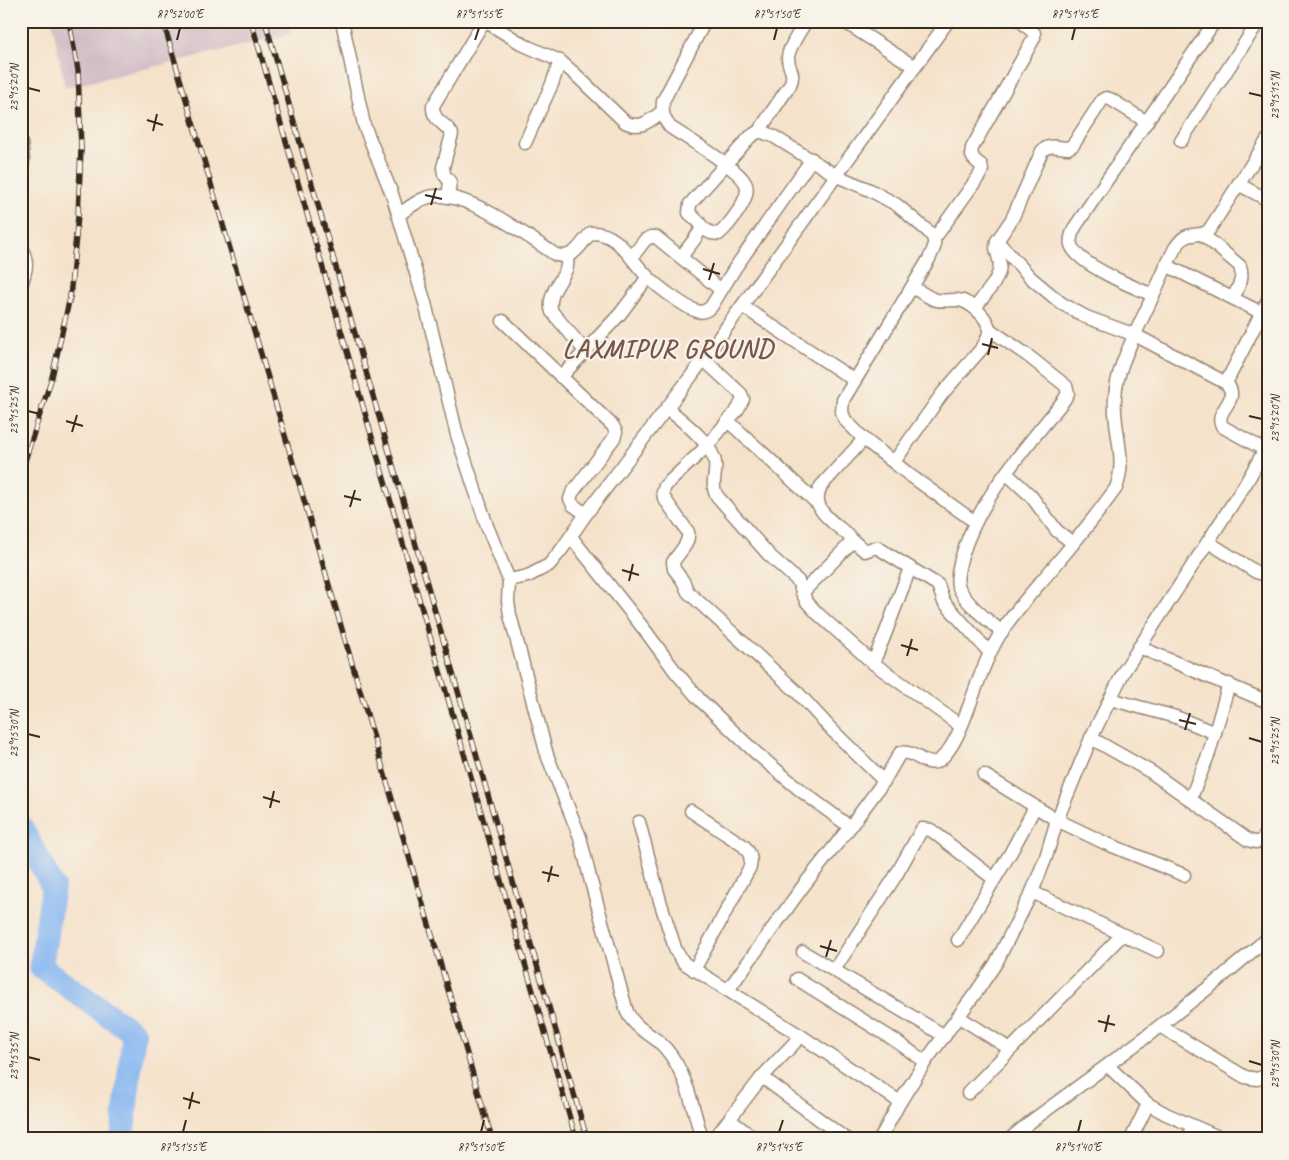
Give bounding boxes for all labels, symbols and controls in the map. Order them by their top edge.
text: 87°52'00"E [157,6,205,22]
text: 87°51'55"E [456,6,504,22]
text: 87°51'50"E [754,6,802,22]
text: 87°51'45"E [1052,6,1100,22]
text: 23°15'20"N [6,63,22,112]
text: 23°15'15"N [1267,71,1283,120]
district label: LAXMIPUR GROUND [563,332,775,365]
text: 23°15'25"N [6,386,22,435]
text: 23°15'20"N [1267,394,1283,443]
text: 23°15'30"N [6,709,22,758]
text: 23°15'25"N [1267,717,1283,766]
text: 23°15'35"N [6,1032,22,1081]
text: 23°15'30"N [1267,1040,1283,1089]
text: 87°51'55"E [160,1139,208,1155]
text: 87°51'50"E [458,1139,506,1155]
text: 87°51'45"E [756,1139,804,1155]
text: 87°51'40"E [1055,1139,1103,1155]

